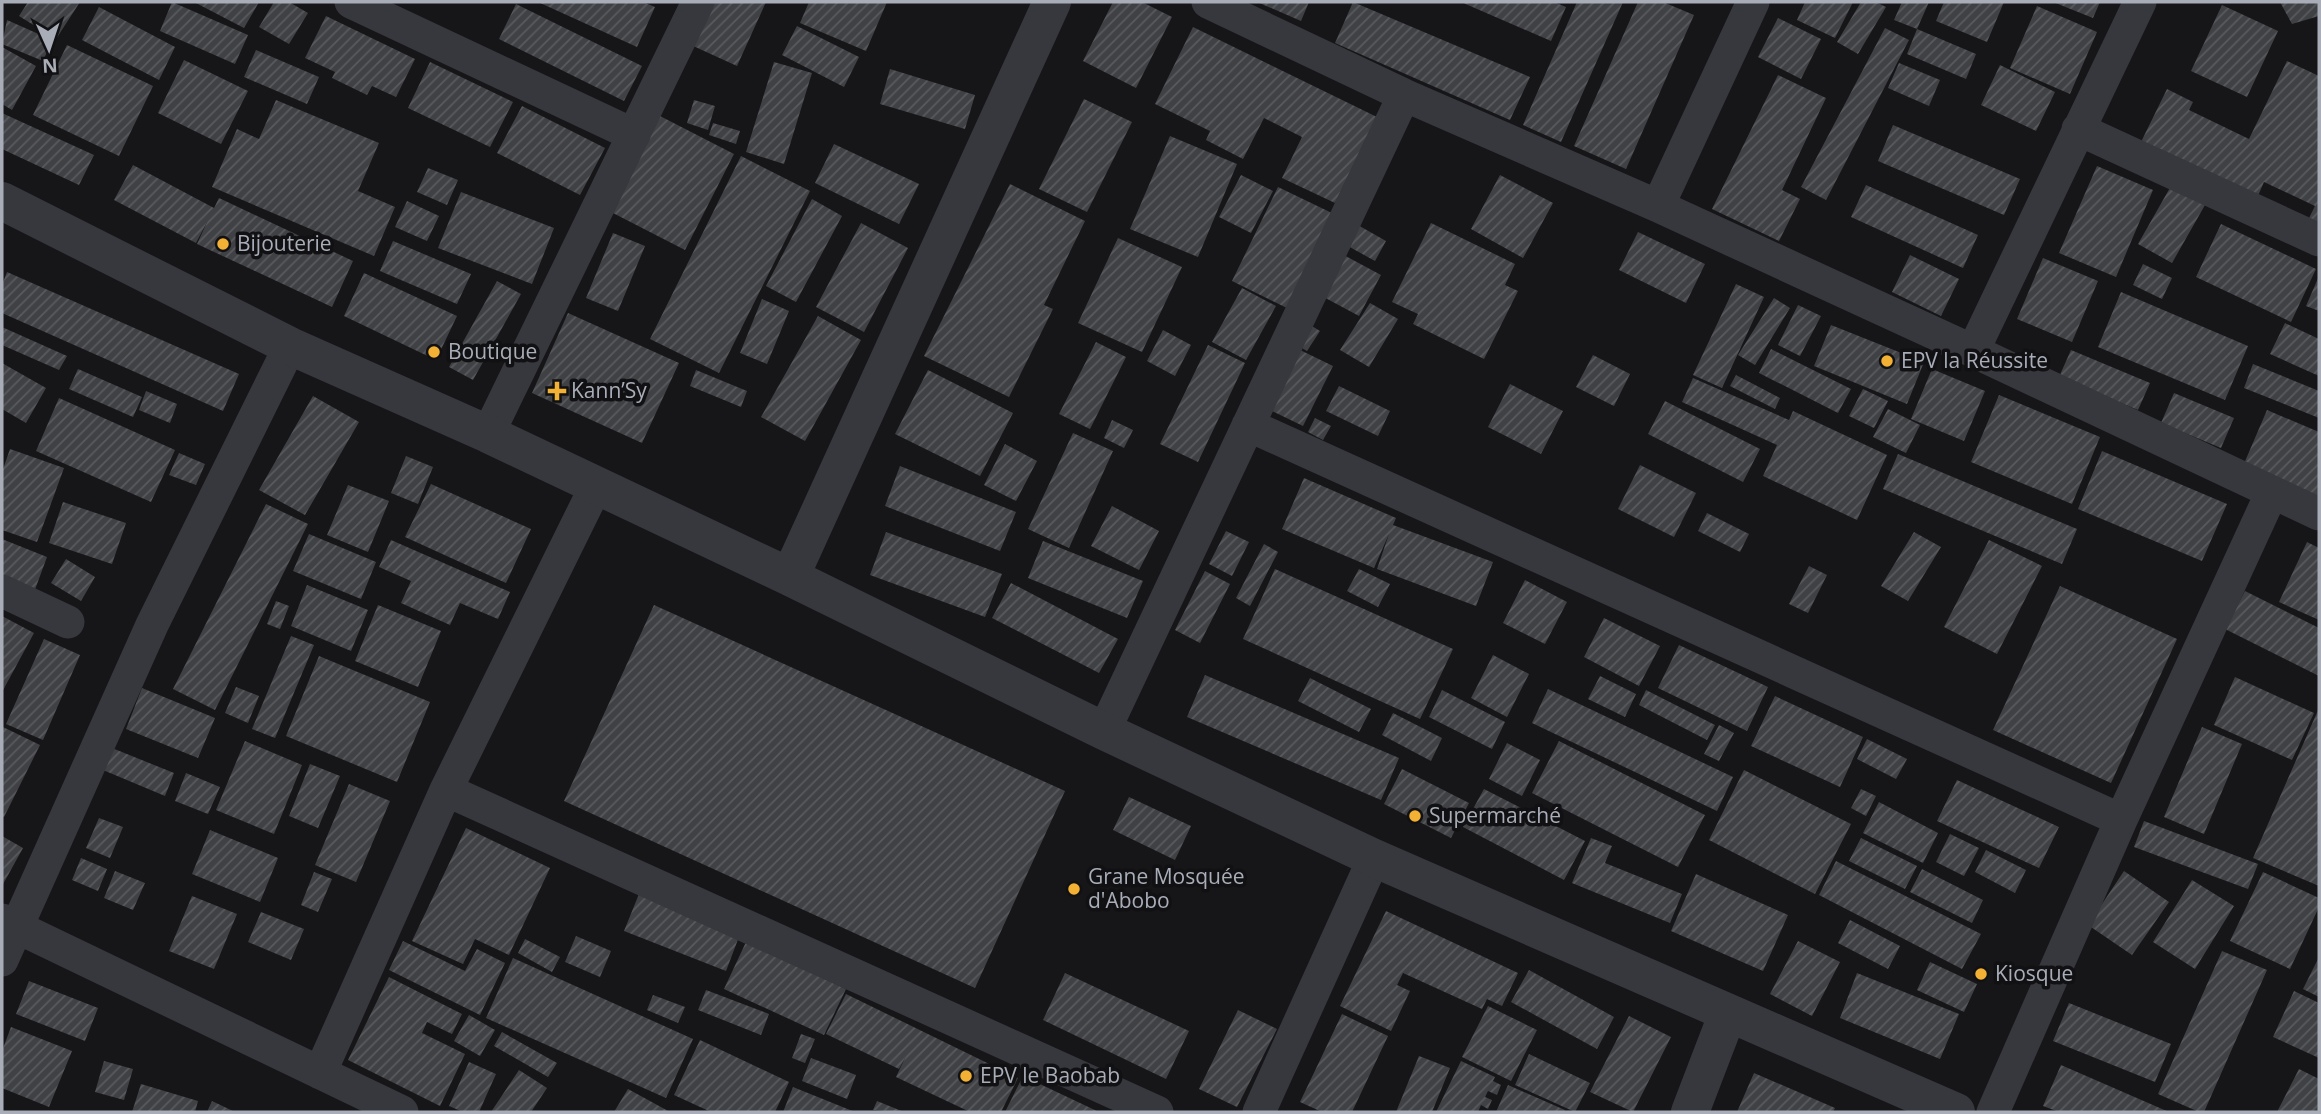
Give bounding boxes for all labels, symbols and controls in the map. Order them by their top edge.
north arrow [14,14,84,84]
text: N [41,53,58,79]
place label: Bijouterie [237,229,332,257]
marker: Bijouterie [215,236,231,252]
place label: Boutique [448,337,537,365]
marker: Boutique [426,344,442,360]
place label: EPV la Réussite [1901,346,2048,374]
marker: EPV la Réussite [1879,353,1895,369]
place label: Kann’Sy [571,376,647,404]
marker: Kann’Sy [549,383,565,399]
place label: Supermarché [1429,801,1561,829]
marker: Supermarché [1407,808,1423,824]
place label: Grane Mosquée d'Abobo [1088,862,1245,914]
marker: Grane Mosquée d'Abobo [1066,881,1082,897]
place label: Kiosque [1995,959,2073,987]
marker: Kiosque [1973,966,1989,982]
place label: EPV le Baobab [980,1061,1120,1089]
marker: EPV le Baobab [958,1068,974,1084]

